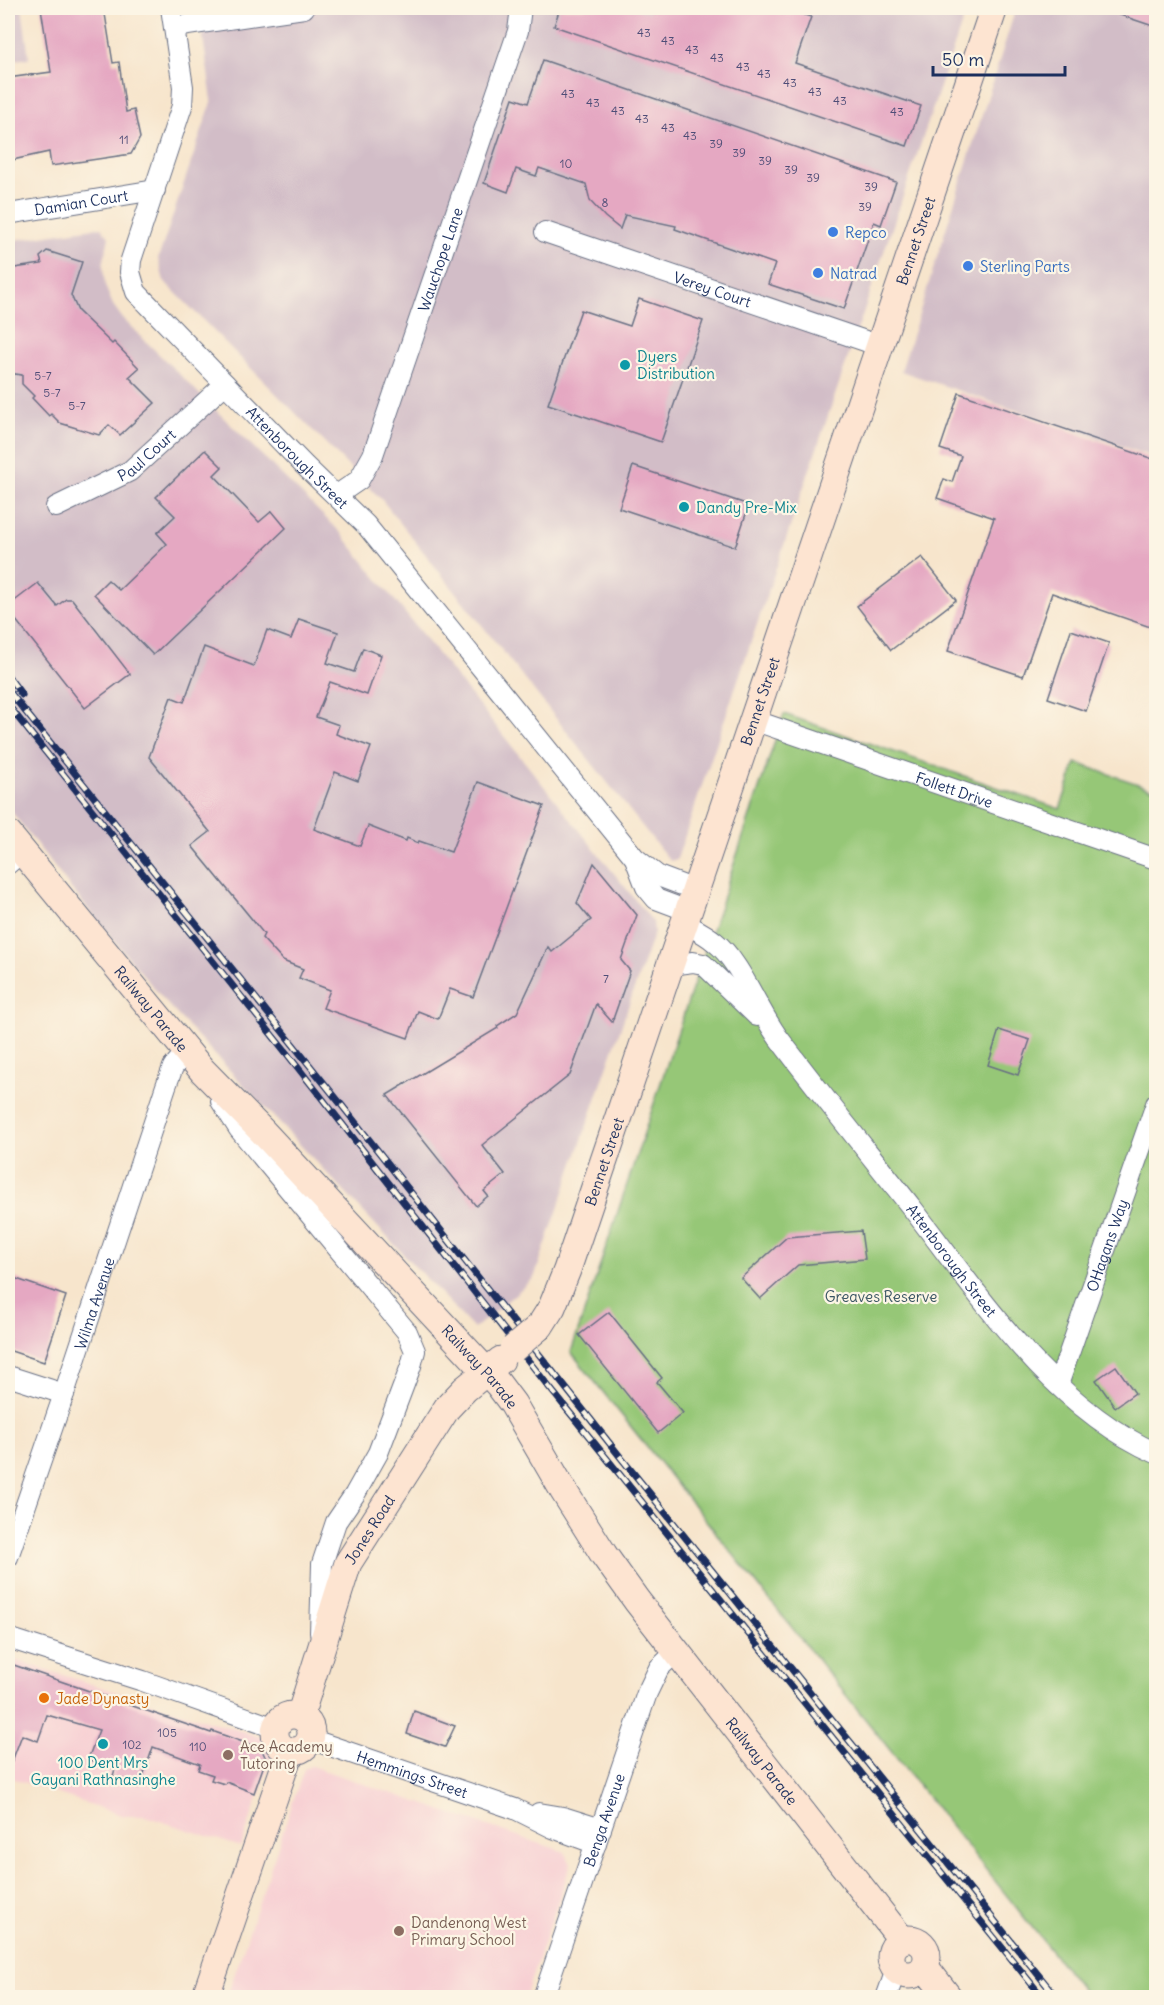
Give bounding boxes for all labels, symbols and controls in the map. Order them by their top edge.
house number: 43 [637,25,651,40]
house number: 43 [661,33,675,48]
scale bar [933,39,1065,77]
house number: 43 [685,42,699,57]
text: 50 m [942,48,984,71]
house number: 43 [710,50,724,65]
house number: 43 [736,59,750,74]
house number: 43 [757,66,771,81]
house number: 43 [783,75,797,90]
house number: 43 [808,84,822,99]
house number: 43 [561,86,575,101]
house number: 43 [833,93,847,108]
house number: 43 [586,95,600,110]
house number: 43 [611,103,625,118]
house number: 43 [890,104,904,119]
house number: 43 [635,111,649,126]
house number: 43 [661,120,675,135]
house number: 43 [683,128,697,143]
house number: 11 [119,132,129,147]
house number: 39 [709,136,723,151]
house number: 39 [732,145,746,160]
house number: 39 [758,153,772,168]
house number: 10 [560,156,572,171]
house number: 39 [784,162,798,177]
house number: 39 [806,170,820,185]
house number: 39 [864,179,878,194]
street label: Damian Court [33,185,129,219]
street label: Bennet Street [891,194,939,287]
house number: 8 [602,195,609,210]
house number: 39 [858,199,872,214]
street label: Wauchope Lane [413,205,466,314]
place label: Repco [845,223,887,242]
marker: Repco [826,225,840,239]
place label: Sterling Parts [980,257,1070,276]
marker: Sterling Parts [961,259,975,273]
place label: Natrad [830,264,877,283]
marker: Natrad [811,266,825,280]
street label: Verey Court [671,267,754,311]
place label: Dyers Distribution [637,347,715,383]
marker: Dyers Distribution [618,358,632,372]
house number: 5-7 [34,368,52,383]
house number: 5-7 [43,385,61,400]
house number: 5-7 [68,398,86,413]
street label: Attenborough Street [242,402,352,512]
street label: Paul Court [114,425,179,485]
place label: Dandy Pre-Mix [696,498,797,517]
marker: Dandy Pre-Mix [677,500,691,514]
street label: Bennet Street [736,654,783,748]
street label: Follett Drive [913,767,995,812]
street label: Railway Parade [111,962,192,1055]
house number: 7 [603,971,609,986]
street label: Bennet Street [580,1115,627,1208]
street label: OHagans Way [1082,1196,1132,1294]
street label: Attenborough Street [903,1200,1001,1320]
street label: Wilma Avenue [70,1255,118,1352]
park label: Greaves Reserve [825,1287,937,1306]
street label: Railway Parade [438,1321,522,1412]
street label: Jones Road [340,1491,399,1568]
place label: Jade Dynasty [56,1689,149,1708]
marker: Jade Dynasty [37,1691,51,1705]
street label: Railway Parade [722,1713,802,1808]
house number: 105 [157,1725,177,1740]
marker: 100 Dent Mrs Gayani Rathnasinghe [96,1737,110,1751]
house number: 102 [122,1737,142,1752]
place label: Ace Academy Tutoring [240,1737,333,1773]
house number: 110 [189,1739,207,1754]
street label: Hemmings Street [354,1746,470,1802]
marker: Ace Academy Tutoring [221,1748,235,1762]
place label: 100 Dent Mrs Gayani Rathnasinghe [31,1753,176,1789]
street label: Benga Avenue [579,1771,628,1869]
place label: Dandenong West Primary School [411,1913,527,1949]
marker: Dandenong West Primary School [392,1924,406,1938]

